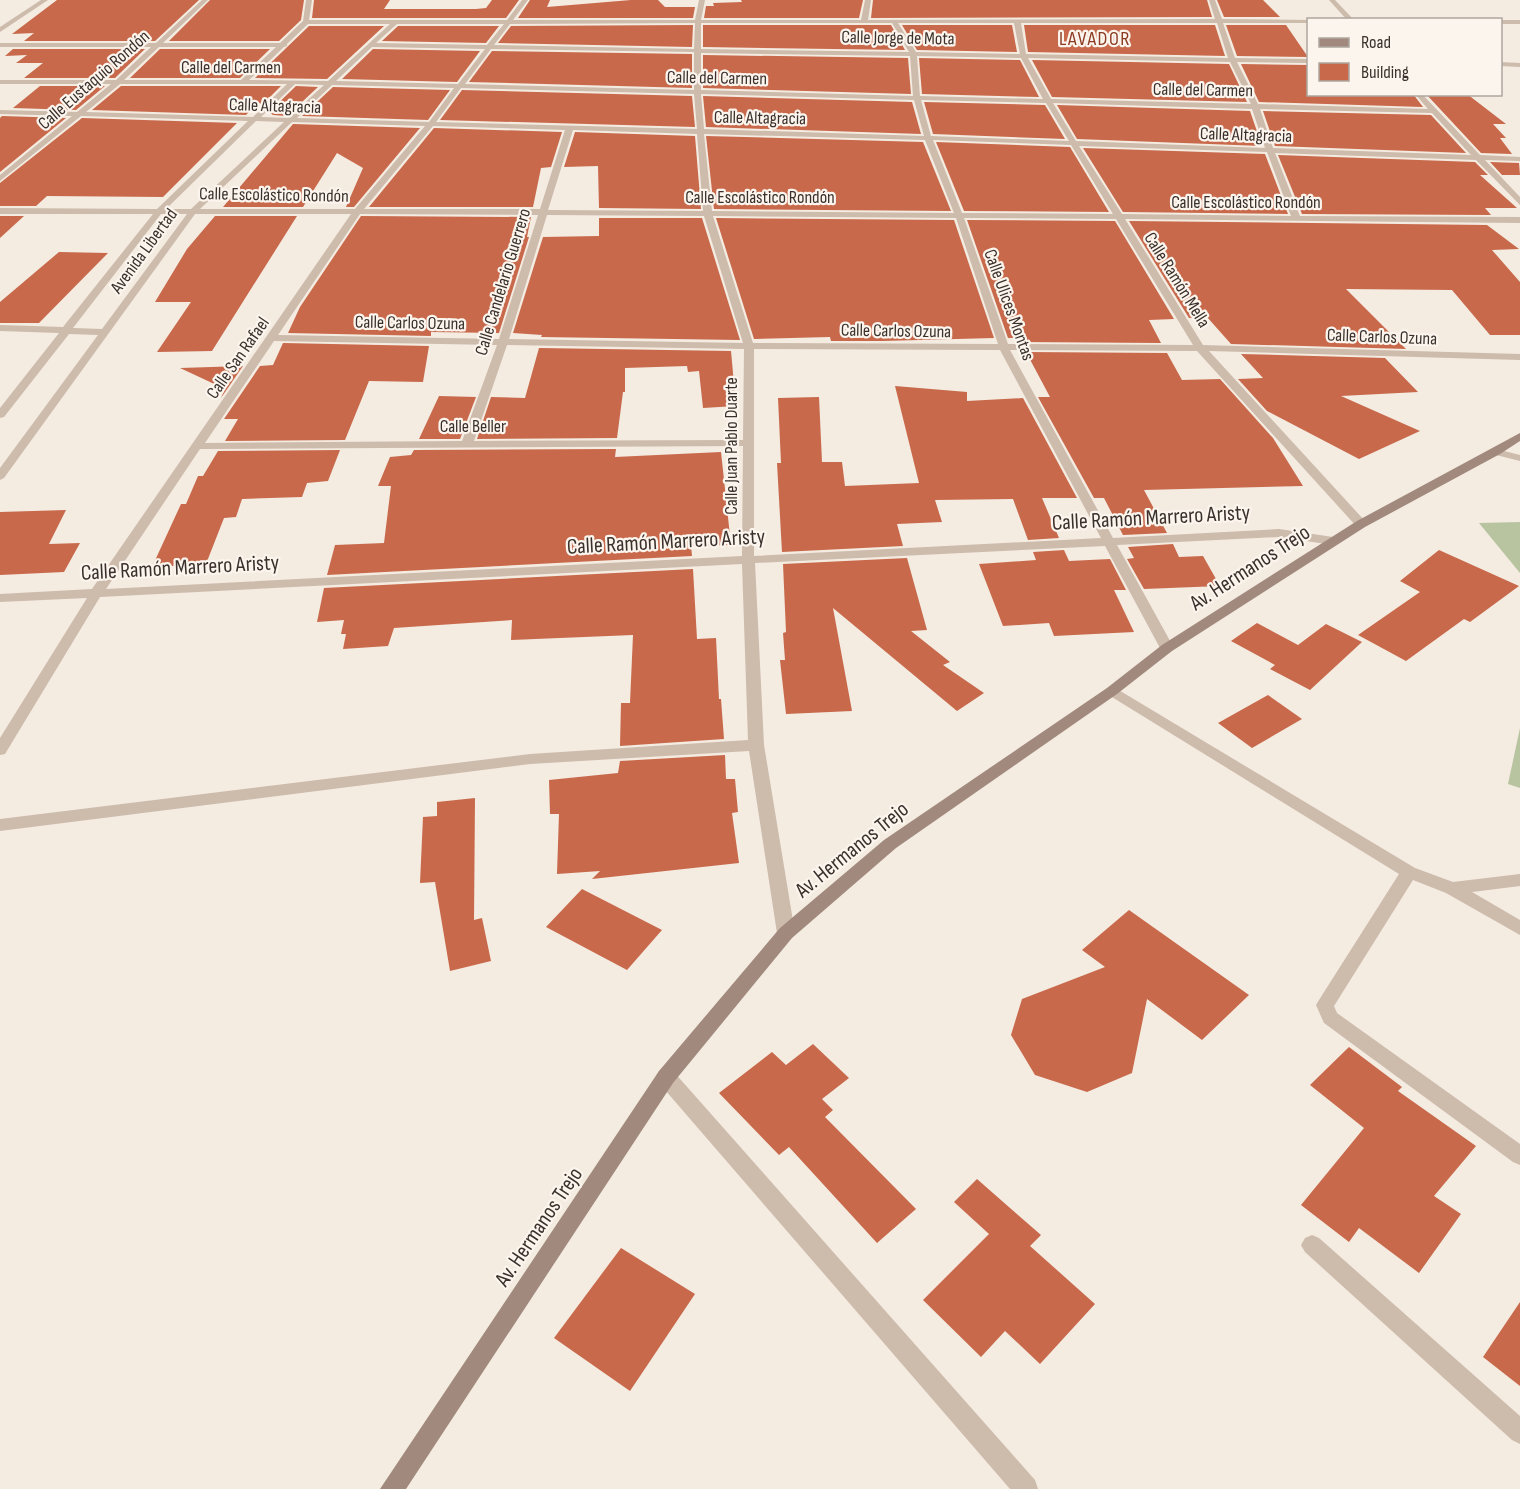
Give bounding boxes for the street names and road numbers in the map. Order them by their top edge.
street label: Calle Eustaquio Rondón [34,26,154,134]
street label: Calle Jorge de Mota [841,27,955,49]
street label: Calle del Carmen [181,57,281,78]
street label: Calle del Carmen [667,67,767,89]
street label: Calle del Carmen [1153,79,1253,101]
street label: Calle Altagracia [229,94,322,118]
street label: Calle Altagracia [714,107,806,129]
street label: Calle Altagracia [1200,123,1293,147]
street label: Calle Escolástico Rondón [199,183,349,207]
street label: Calle Escolástico Rondón [685,187,835,208]
street label: Calle Escolástico Rondón [1171,192,1321,213]
street label: Avenida Libertad [106,204,182,298]
street label: Calle Candelario Guerrero [471,206,535,358]
street label: Calle Ramón Mella [1139,229,1215,332]
street label: Calle Ulices Montas [979,247,1039,363]
street label: Calle Carlos Ozuna [355,312,465,334]
street label: Calle San Rafael [202,313,274,403]
street label: Calle Carlos Ozuna [841,320,951,342]
street label: Calle Carlos Ozuna [1327,325,1438,349]
street label: Calle Juan Pablo Duarte [721,377,742,515]
street label: Calle Beller [440,416,506,437]
street label: Calle Ramón Marrero Aristy [1051,499,1251,537]
street label: Av. Hermanos Trejo [1184,519,1315,617]
street label: Calle Ramón Marrero Aristy [566,523,766,561]
street label: Calle Ramón Marrero Aristy [80,549,280,587]
street label: Av. Hermanos Trejo [789,796,914,905]
street label: Av. Hermanos Trejo [489,1162,589,1293]

